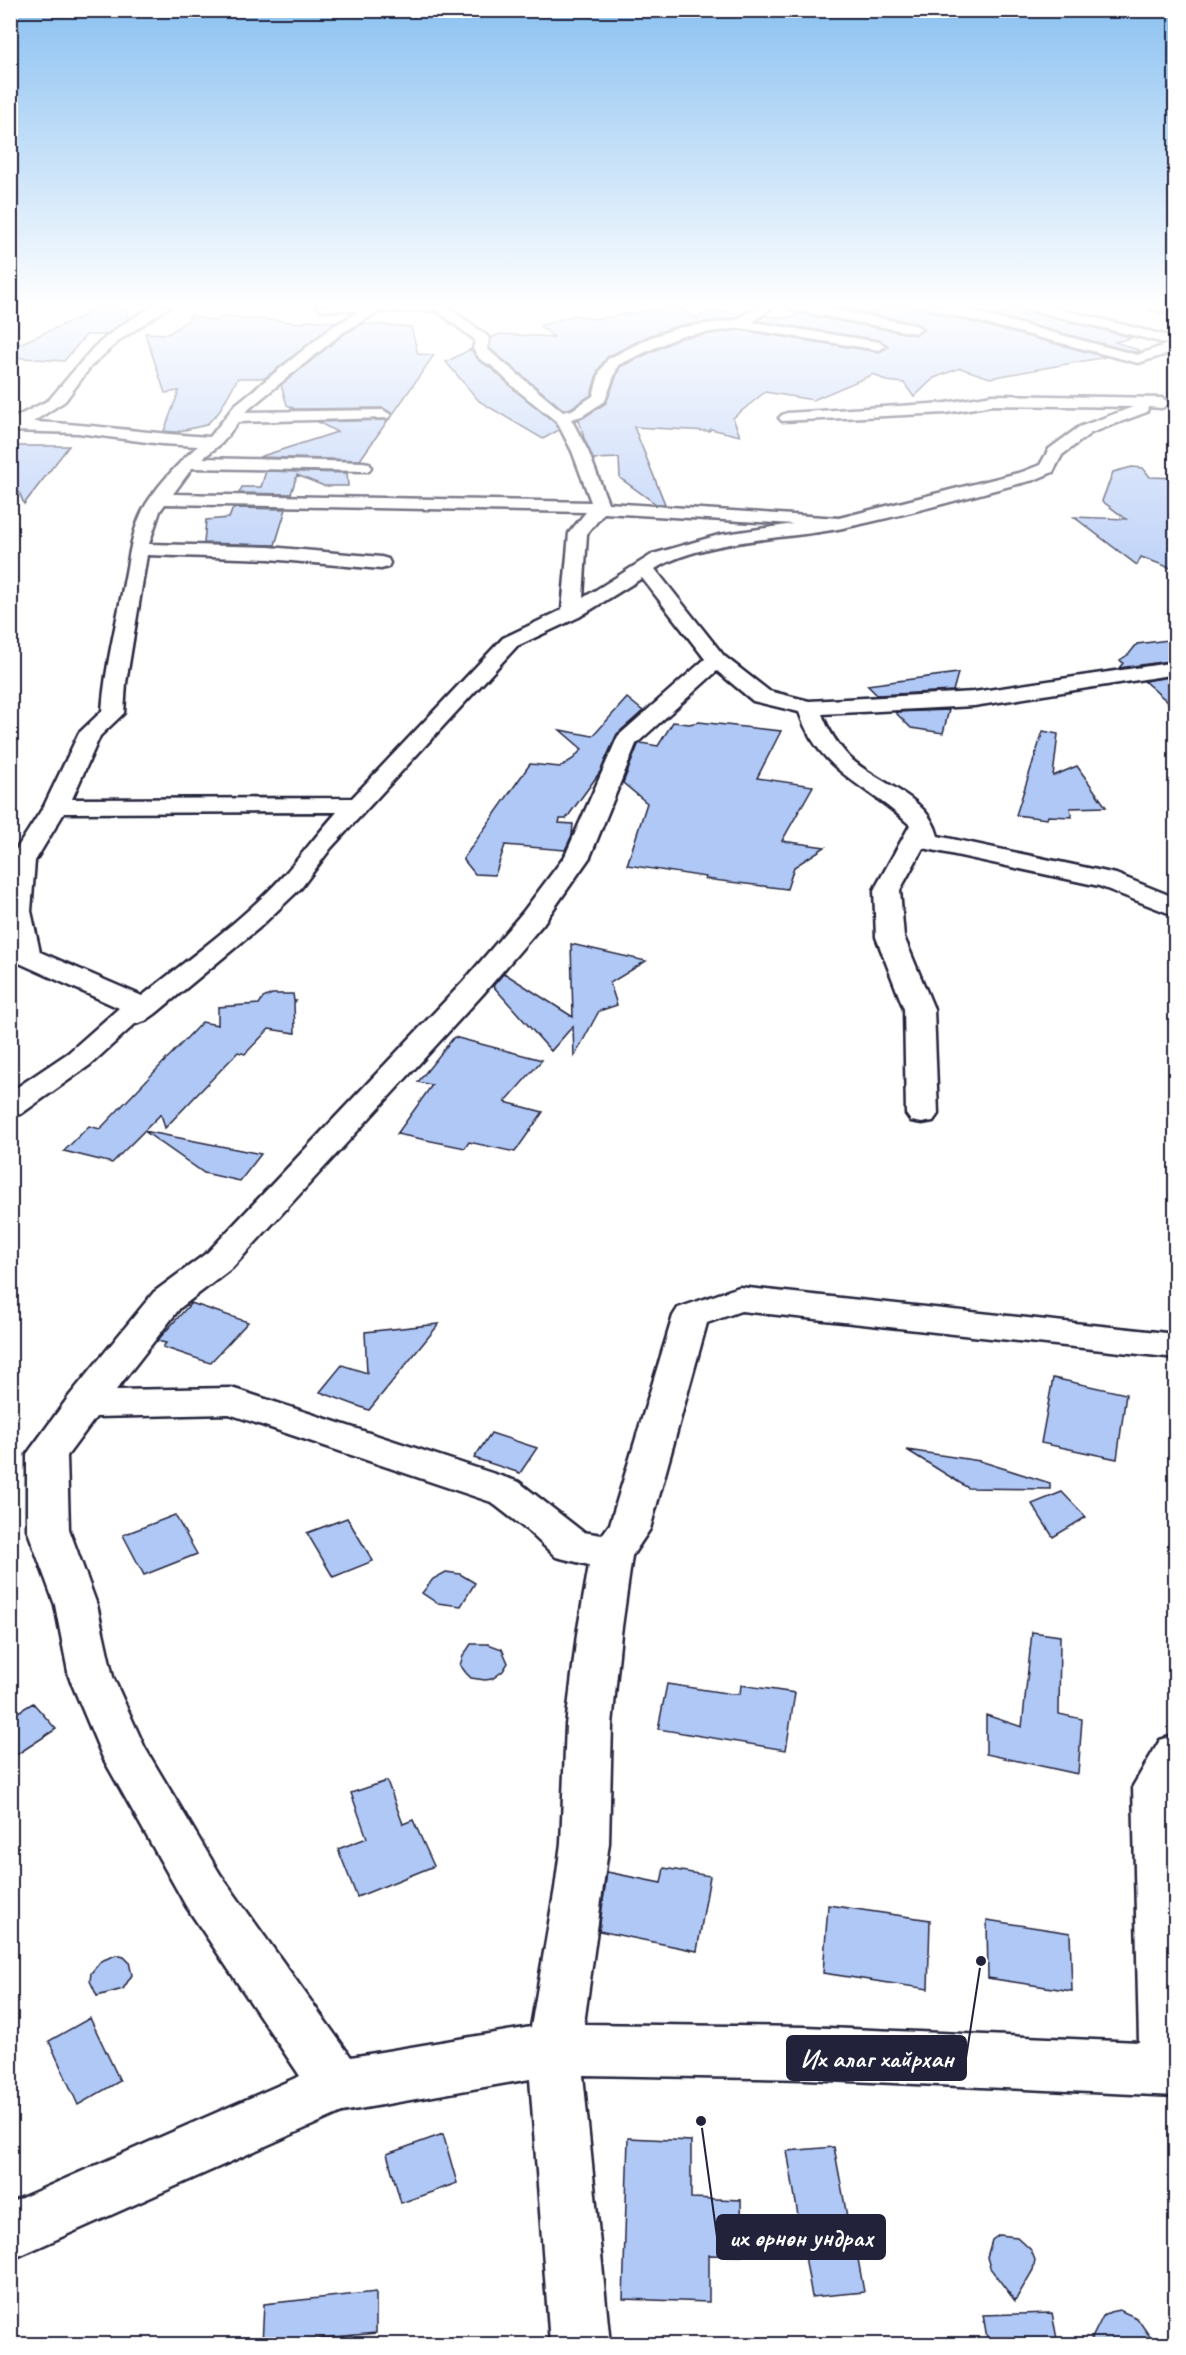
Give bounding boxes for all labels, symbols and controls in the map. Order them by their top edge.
callout: Их алаг хайрхан [787,2036,966,2080]
text: Их алаг хайрхан [800,2042,956,2075]
callout: их өрнөн ундрах [717,2215,885,2259]
text: их өрнөн ундрах [729,2221,875,2254]

